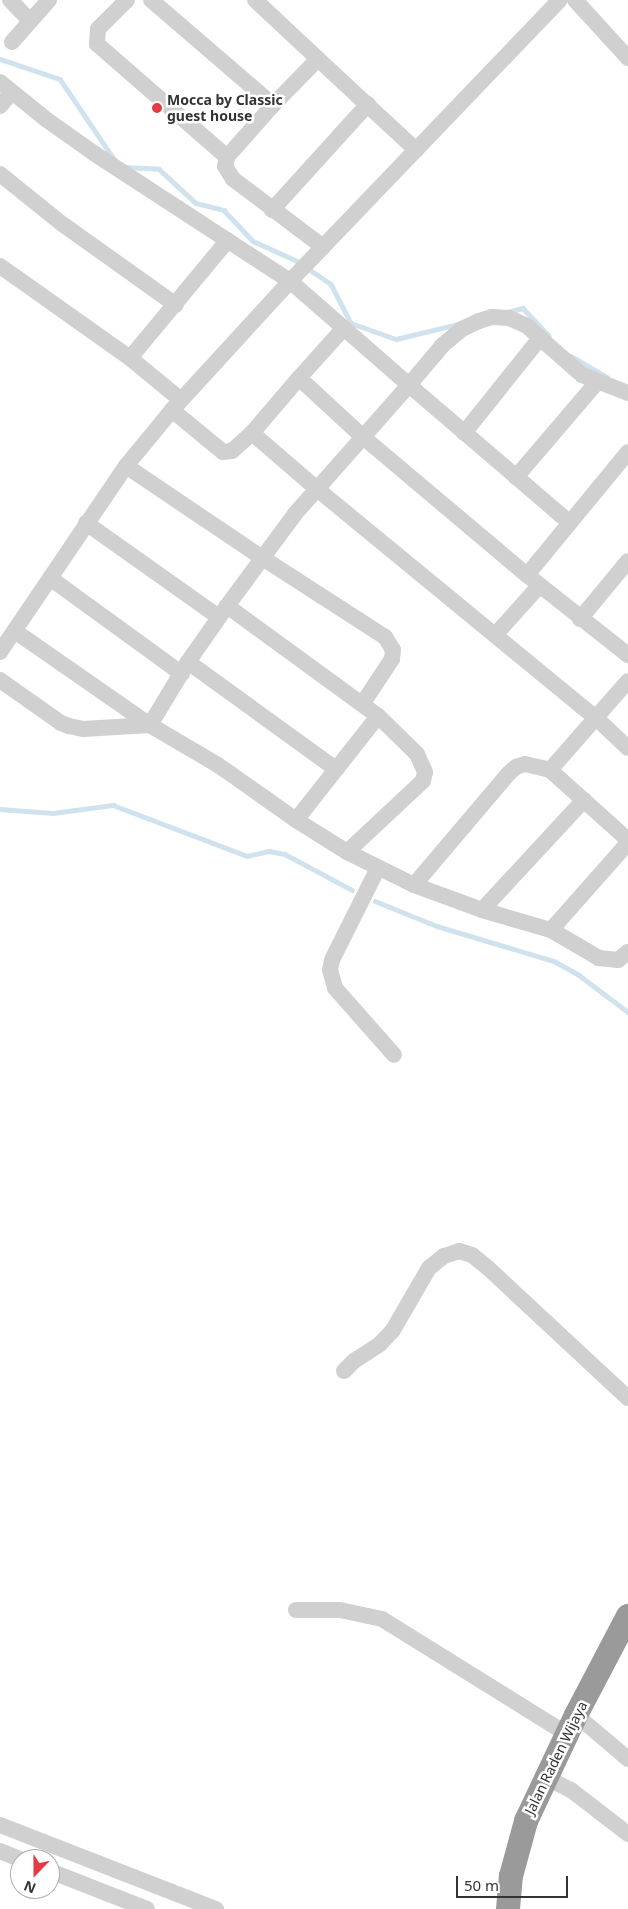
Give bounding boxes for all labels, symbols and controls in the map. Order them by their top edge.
place label: Mocca by Classic guest house [167,92,283,124]
marker: Mocca by Classic guest house [151,102,163,114]
street label: Jalan Raden Wijaya [521,1699,591,1817]
north arrow [10,1849,60,1899]
scale bar [458,1866,570,1898]
text: 50 m [464,1875,499,1895]
text: N [21,1877,38,1898]

